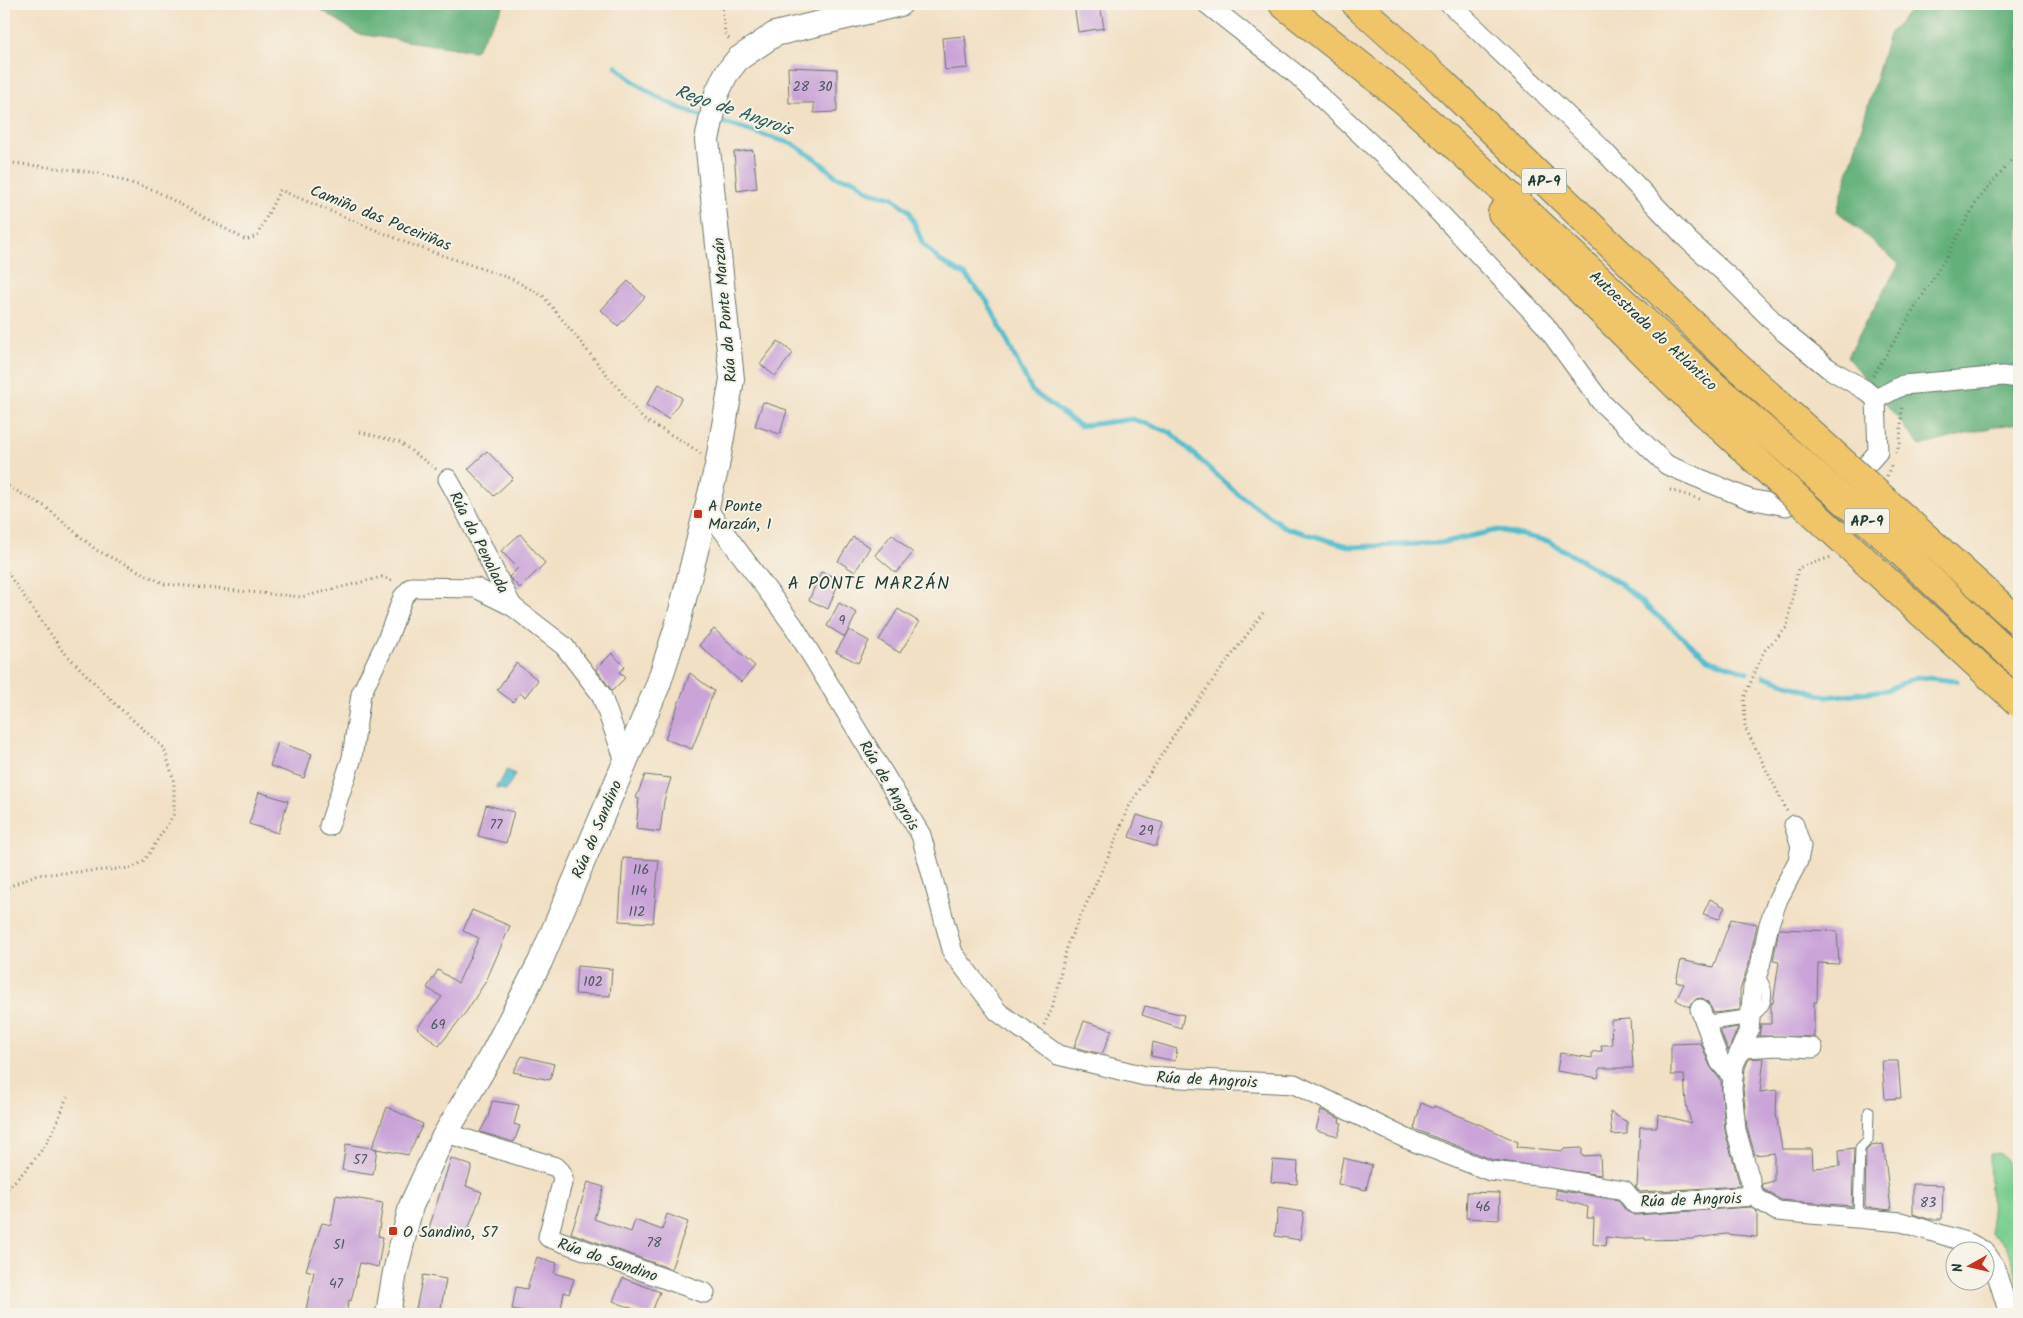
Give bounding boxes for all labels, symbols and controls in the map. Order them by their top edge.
house number: 28 [793,76,810,98]
house number: 30 [818,76,833,98]
water label: Rego de Angrois [671,78,798,146]
road number: AP-9 [1522,168,1566,194]
street label: Camiño das Poceiriñas [306,179,455,258]
street label: Rúa da Ponte Marzán [707,236,744,384]
street label: Autoestrada do Atlántico [1583,265,1723,397]
street label: Rúa da Penalada [442,487,515,598]
place label: A Ponte Marzán, 1 [708,494,772,537]
marker: A Ponte Marzán, 1 [692,508,704,520]
road number: AP-9 [1844,508,1890,534]
district label: A PONTE MARZÁN [788,570,950,599]
house number: 9 [839,610,846,632]
street label: Rúa de Angrois [852,736,926,836]
street label: Rúa do Sandino [565,777,629,883]
house number: 77 [490,814,503,836]
house number: 29 [1139,820,1154,842]
house number: 116 [633,859,649,881]
house number: 114 [631,880,648,902]
house number: 112 [629,901,645,923]
house number: 102 [583,971,603,993]
house number: 69 [431,1014,445,1036]
street label: Rúa de Angrois [1156,1065,1258,1096]
house number: 57 [353,1149,368,1171]
street label: Rúa de Angrois [1640,1186,1742,1215]
house number: 83 [1920,1192,1936,1214]
house number: 46 [1475,1196,1491,1218]
place label: O Sandino, 57 [403,1220,498,1245]
marker: O Sandino, 57 [387,1225,399,1237]
street label: Rúa do Sandino [554,1232,661,1289]
house number: 78 [647,1232,662,1254]
house number: 51 [333,1234,345,1256]
north arrow [1946,1240,1996,1290]
text: N [1947,1262,1970,1274]
house number: 47 [329,1273,344,1295]

